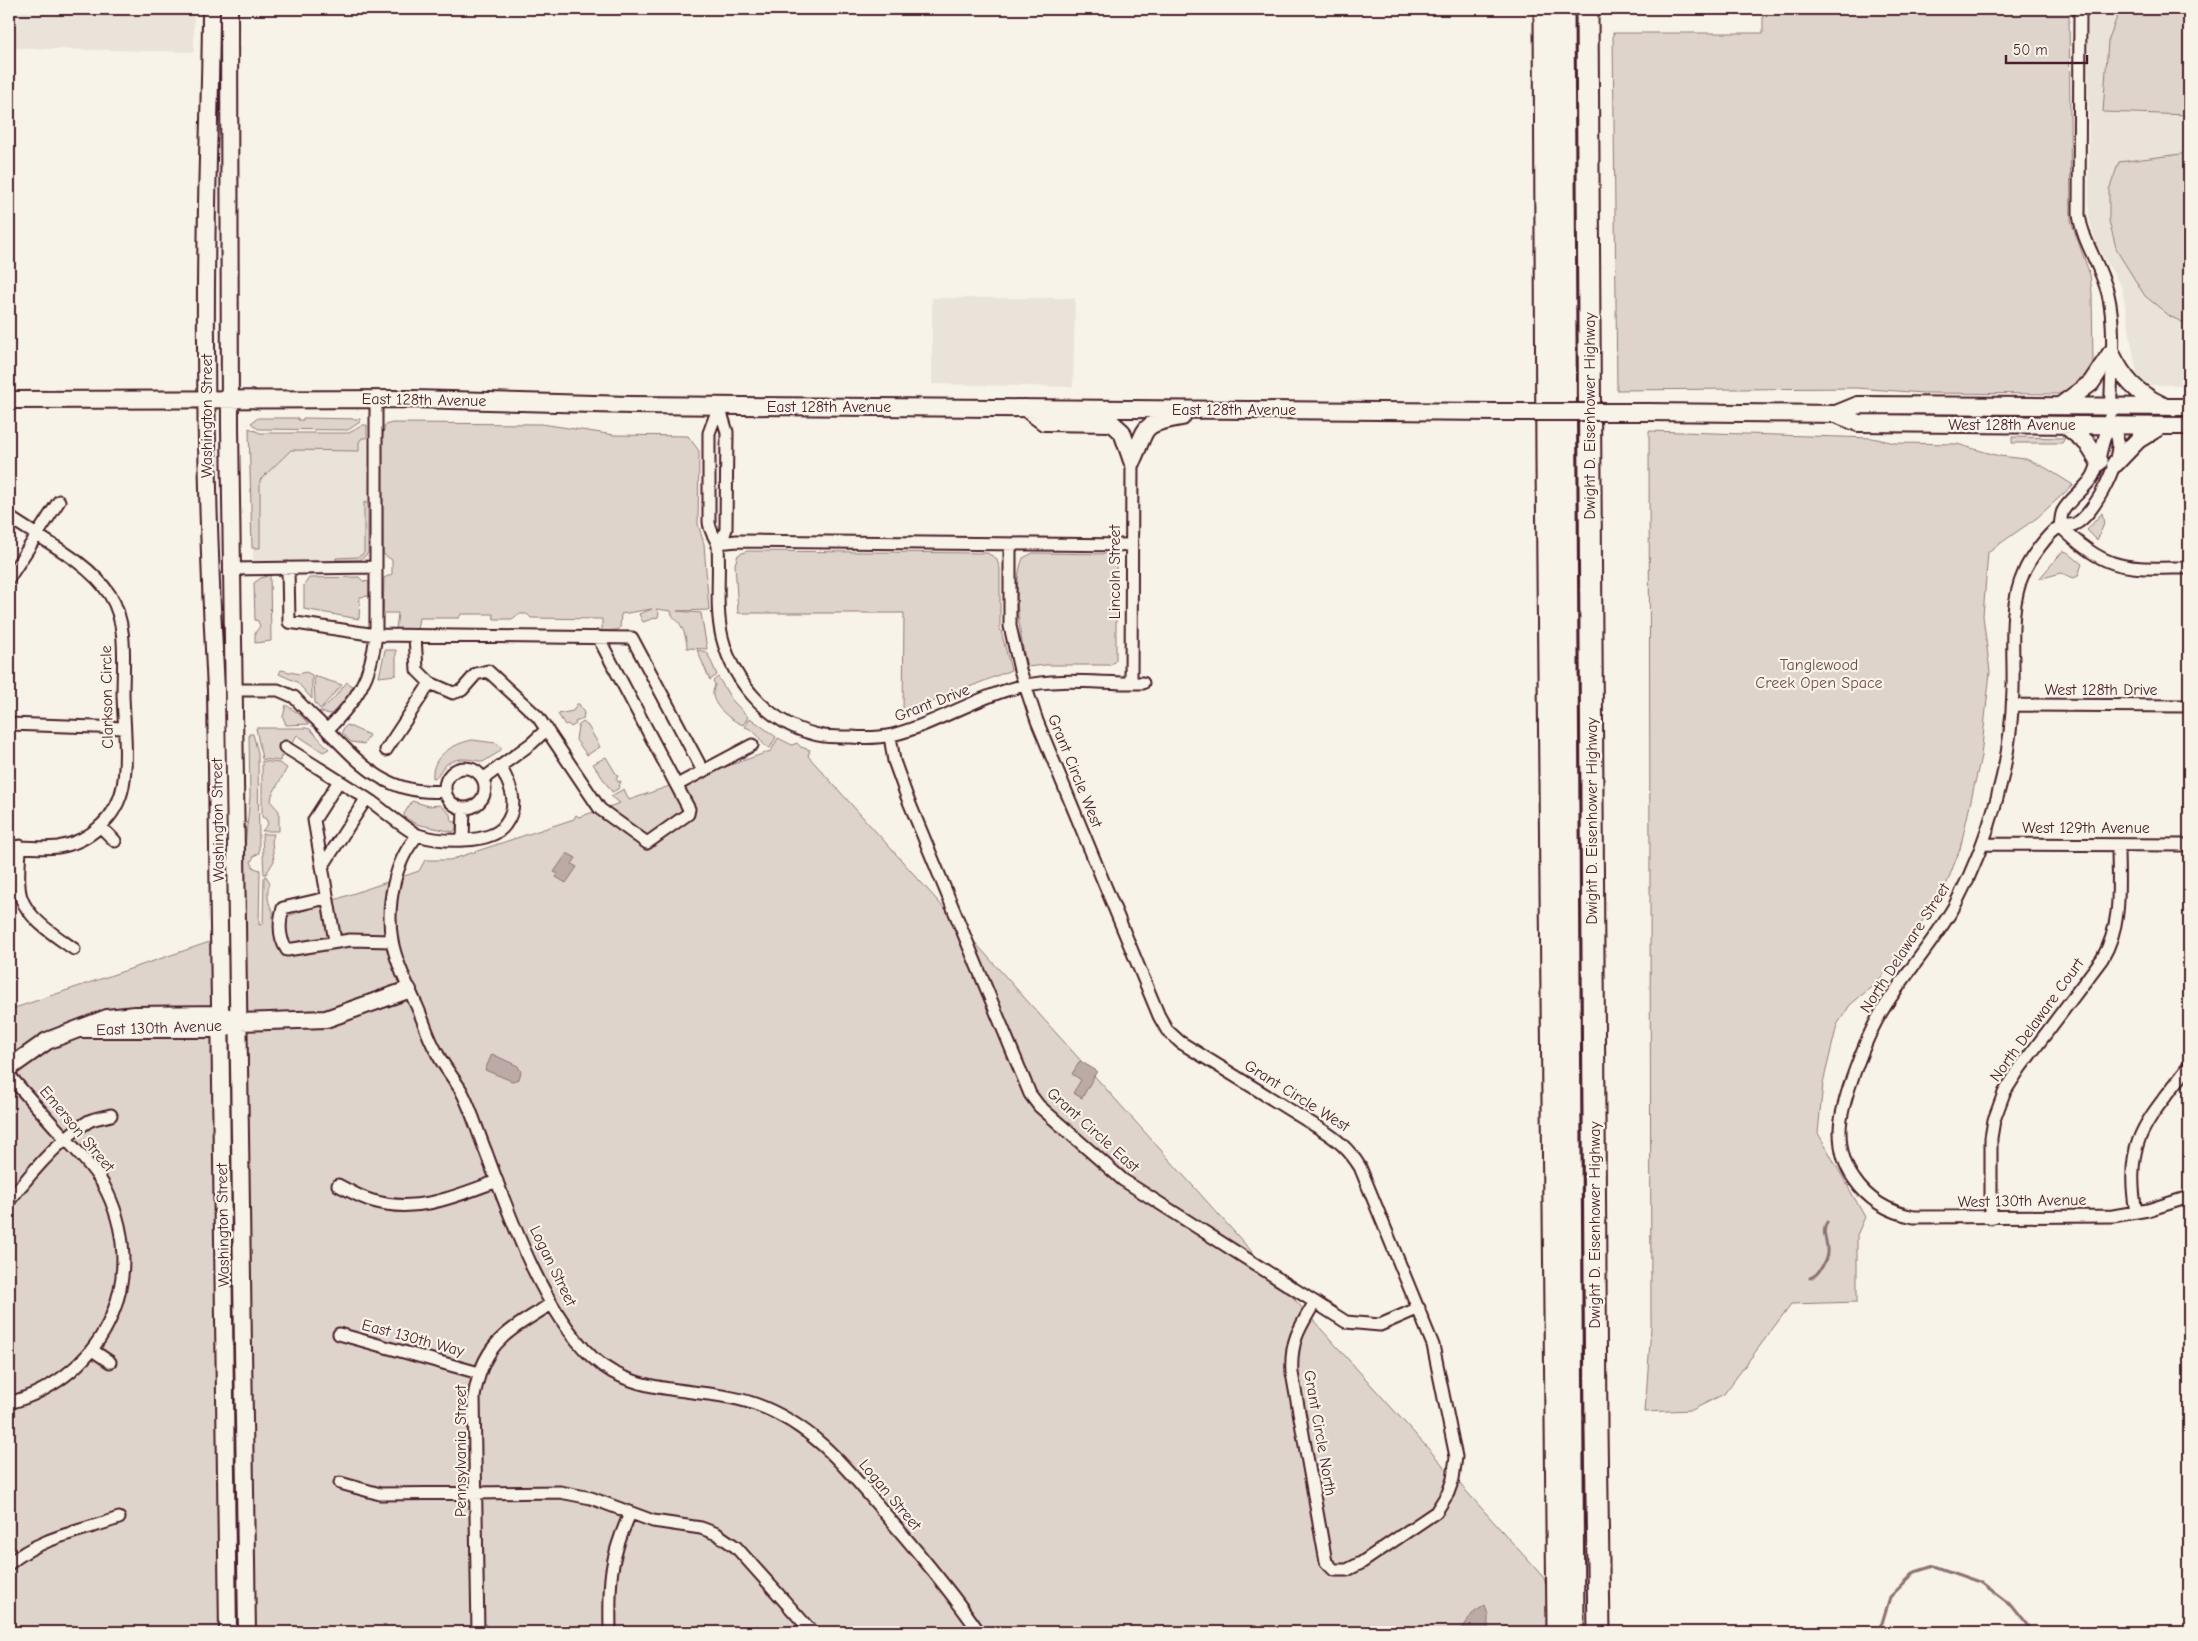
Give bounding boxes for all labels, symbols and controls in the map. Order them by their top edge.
scale bar [2006,32,2087,64]
text: 50 m [2013,41,2048,59]
street label: Dwight D. Eisenhower Highway [1581,312,1599,520]
street label: Washington Street [198,354,216,478]
street label: East 128th Avenue [362,390,486,410]
street label: East 128th Avenue [767,398,891,416]
street label: East 128th Avenue [1172,401,1296,419]
street label: West 128th Avenue [1948,416,2076,434]
street label: Lincoln Street [1106,524,1124,619]
street label: Clarkson Circle [97,645,117,749]
park label: Tanglewood Creek Open Space [1755,656,1883,692]
street label: Grant Drive [892,680,972,726]
street label: West 128th Drive [2044,681,2158,699]
street label: Grant Circle West [1044,712,1106,831]
street label: Dwight D. Eisenhower Highway [1583,717,1601,925]
street label: Washington Street [208,757,228,882]
street label: West 129th Avenue [2022,819,2150,837]
street label: North Delaware Street [1856,880,1954,1016]
street label: North Delaware Court [1986,954,2088,1085]
street label: East 130th Avenue [96,1017,222,1039]
street label: Grant Circle West [1241,1056,1353,1136]
street label: Emerson Street [36,1082,118,1176]
street label: Grant Circle East [1043,1084,1143,1176]
street label: Dwight D. Eisenhower Highway [1586,1121,1604,1329]
street label: Washington Street [213,1162,233,1287]
street label: West 130th Avenue [1957,1191,2087,1211]
street label: Logan Street [526,1223,580,1310]
street label: East 130th Way [360,1316,467,1361]
street label: Grant Circle North [1300,1369,1340,1497]
street label: Pennsylvania Street [452,1385,470,1517]
street label: Logan Street [855,1456,925,1535]

